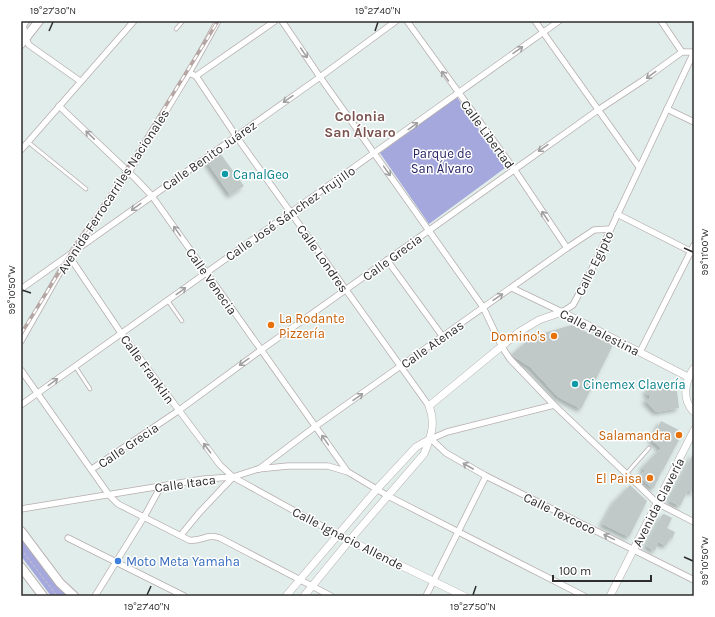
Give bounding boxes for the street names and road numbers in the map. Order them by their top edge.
street label: Calle Libertad [458,97,517,171]
street label: Avenida Ferrocarriles Nacionales [55,106,172,276]
street label: Calle Benito Juárez [159,117,259,194]
street label: Calle José Sánchez Trujillo [223,163,358,264]
street label: Calle Londres [294,222,352,295]
street label: Calle Egipto [572,228,617,298]
street label: Calle Grecia [360,231,425,284]
street label: Calle Venecia [183,245,240,318]
street label: Calle Palestina [557,306,642,359]
street label: Calle Atenas [398,317,467,372]
street label: Calle Franklin [118,332,178,407]
street label: Calle Grecia [95,420,161,471]
street label: Avenida Clavería [630,455,687,549]
street label: Calle Itaca [153,472,217,495]
street label: Calle Texcoco [521,489,598,537]
street label: Calle Ignacio Allende [290,504,406,573]

